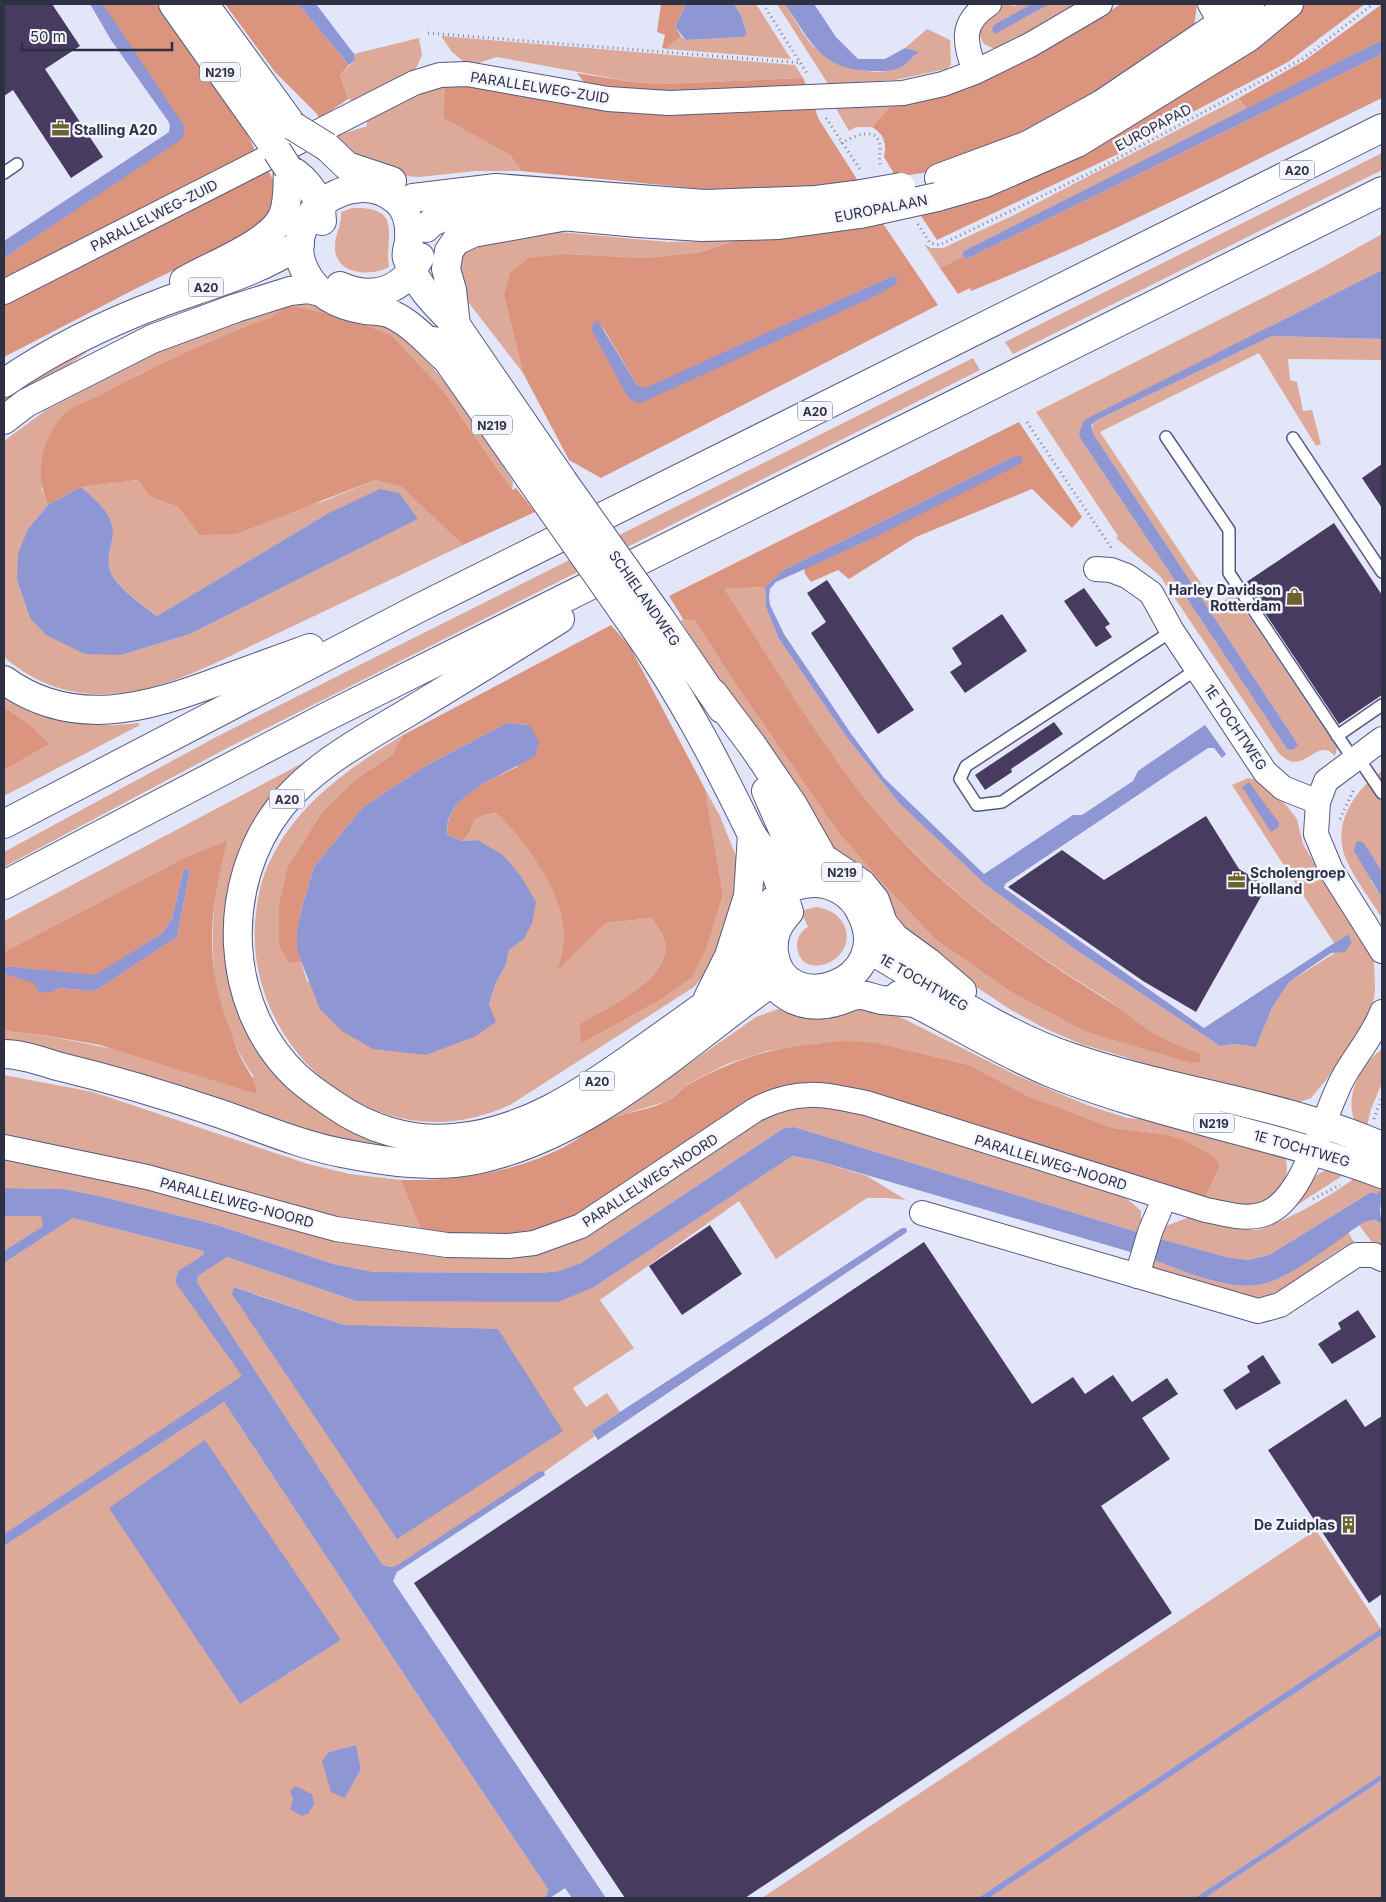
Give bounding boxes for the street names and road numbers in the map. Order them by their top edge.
road number: N219 [200,62,240,82]
street label: PARALLELWEG-ZUID [469,68,611,106]
street label: EUROPAPAD [1112,100,1194,154]
road number: A20 [1280,160,1314,180]
street label: PARALLELWEG-ZUID [88,176,220,254]
street label: EUROPALAAN [833,191,929,225]
road number: A20 [188,278,224,296]
road number: A20 [798,402,832,421]
road number: N219 [472,416,512,434]
street label: SCHIELANDWEG [606,547,684,649]
street label: 1E TOCHTWEG [1201,681,1271,773]
road number: A20 [270,790,304,809]
road number: N219 [822,862,862,882]
street label: 1E TOCHTWEG [877,950,971,1014]
road number: A20 [580,1072,614,1090]
road number: N219 [1194,1114,1234,1132]
street label: 1E TOCHTWEG [1252,1126,1352,1170]
street label: PARALLELWEG-NOORD [579,1130,721,1230]
street label: PARALLELWEG-NOORD [973,1131,1129,1193]
street label: PARALLELWEG-NOORD [158,1173,316,1231]

